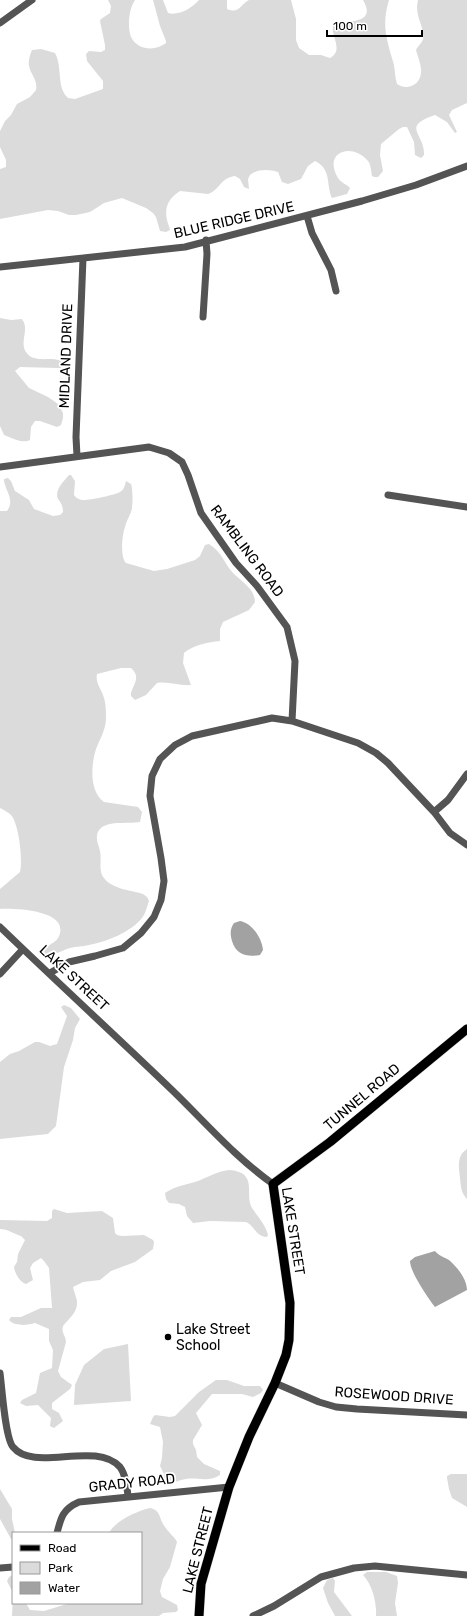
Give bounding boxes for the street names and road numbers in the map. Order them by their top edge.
street label: BLUE RIDGE DRIVE [172,198,296,242]
street label: MIDLAND DRIVE [56,303,76,409]
street label: RAMBLING ROAD [207,502,287,600]
street label: LAKE STREET [36,942,112,1014]
street label: TUNNEL ROAD [320,1060,404,1134]
street label: LAKE STREET [278,1186,308,1276]
street label: ROSEWOOD DRIVE [334,1383,454,1409]
street label: GRADY ROAD [88,1470,176,1496]
street label: LAKE STREET [179,1505,217,1595]

